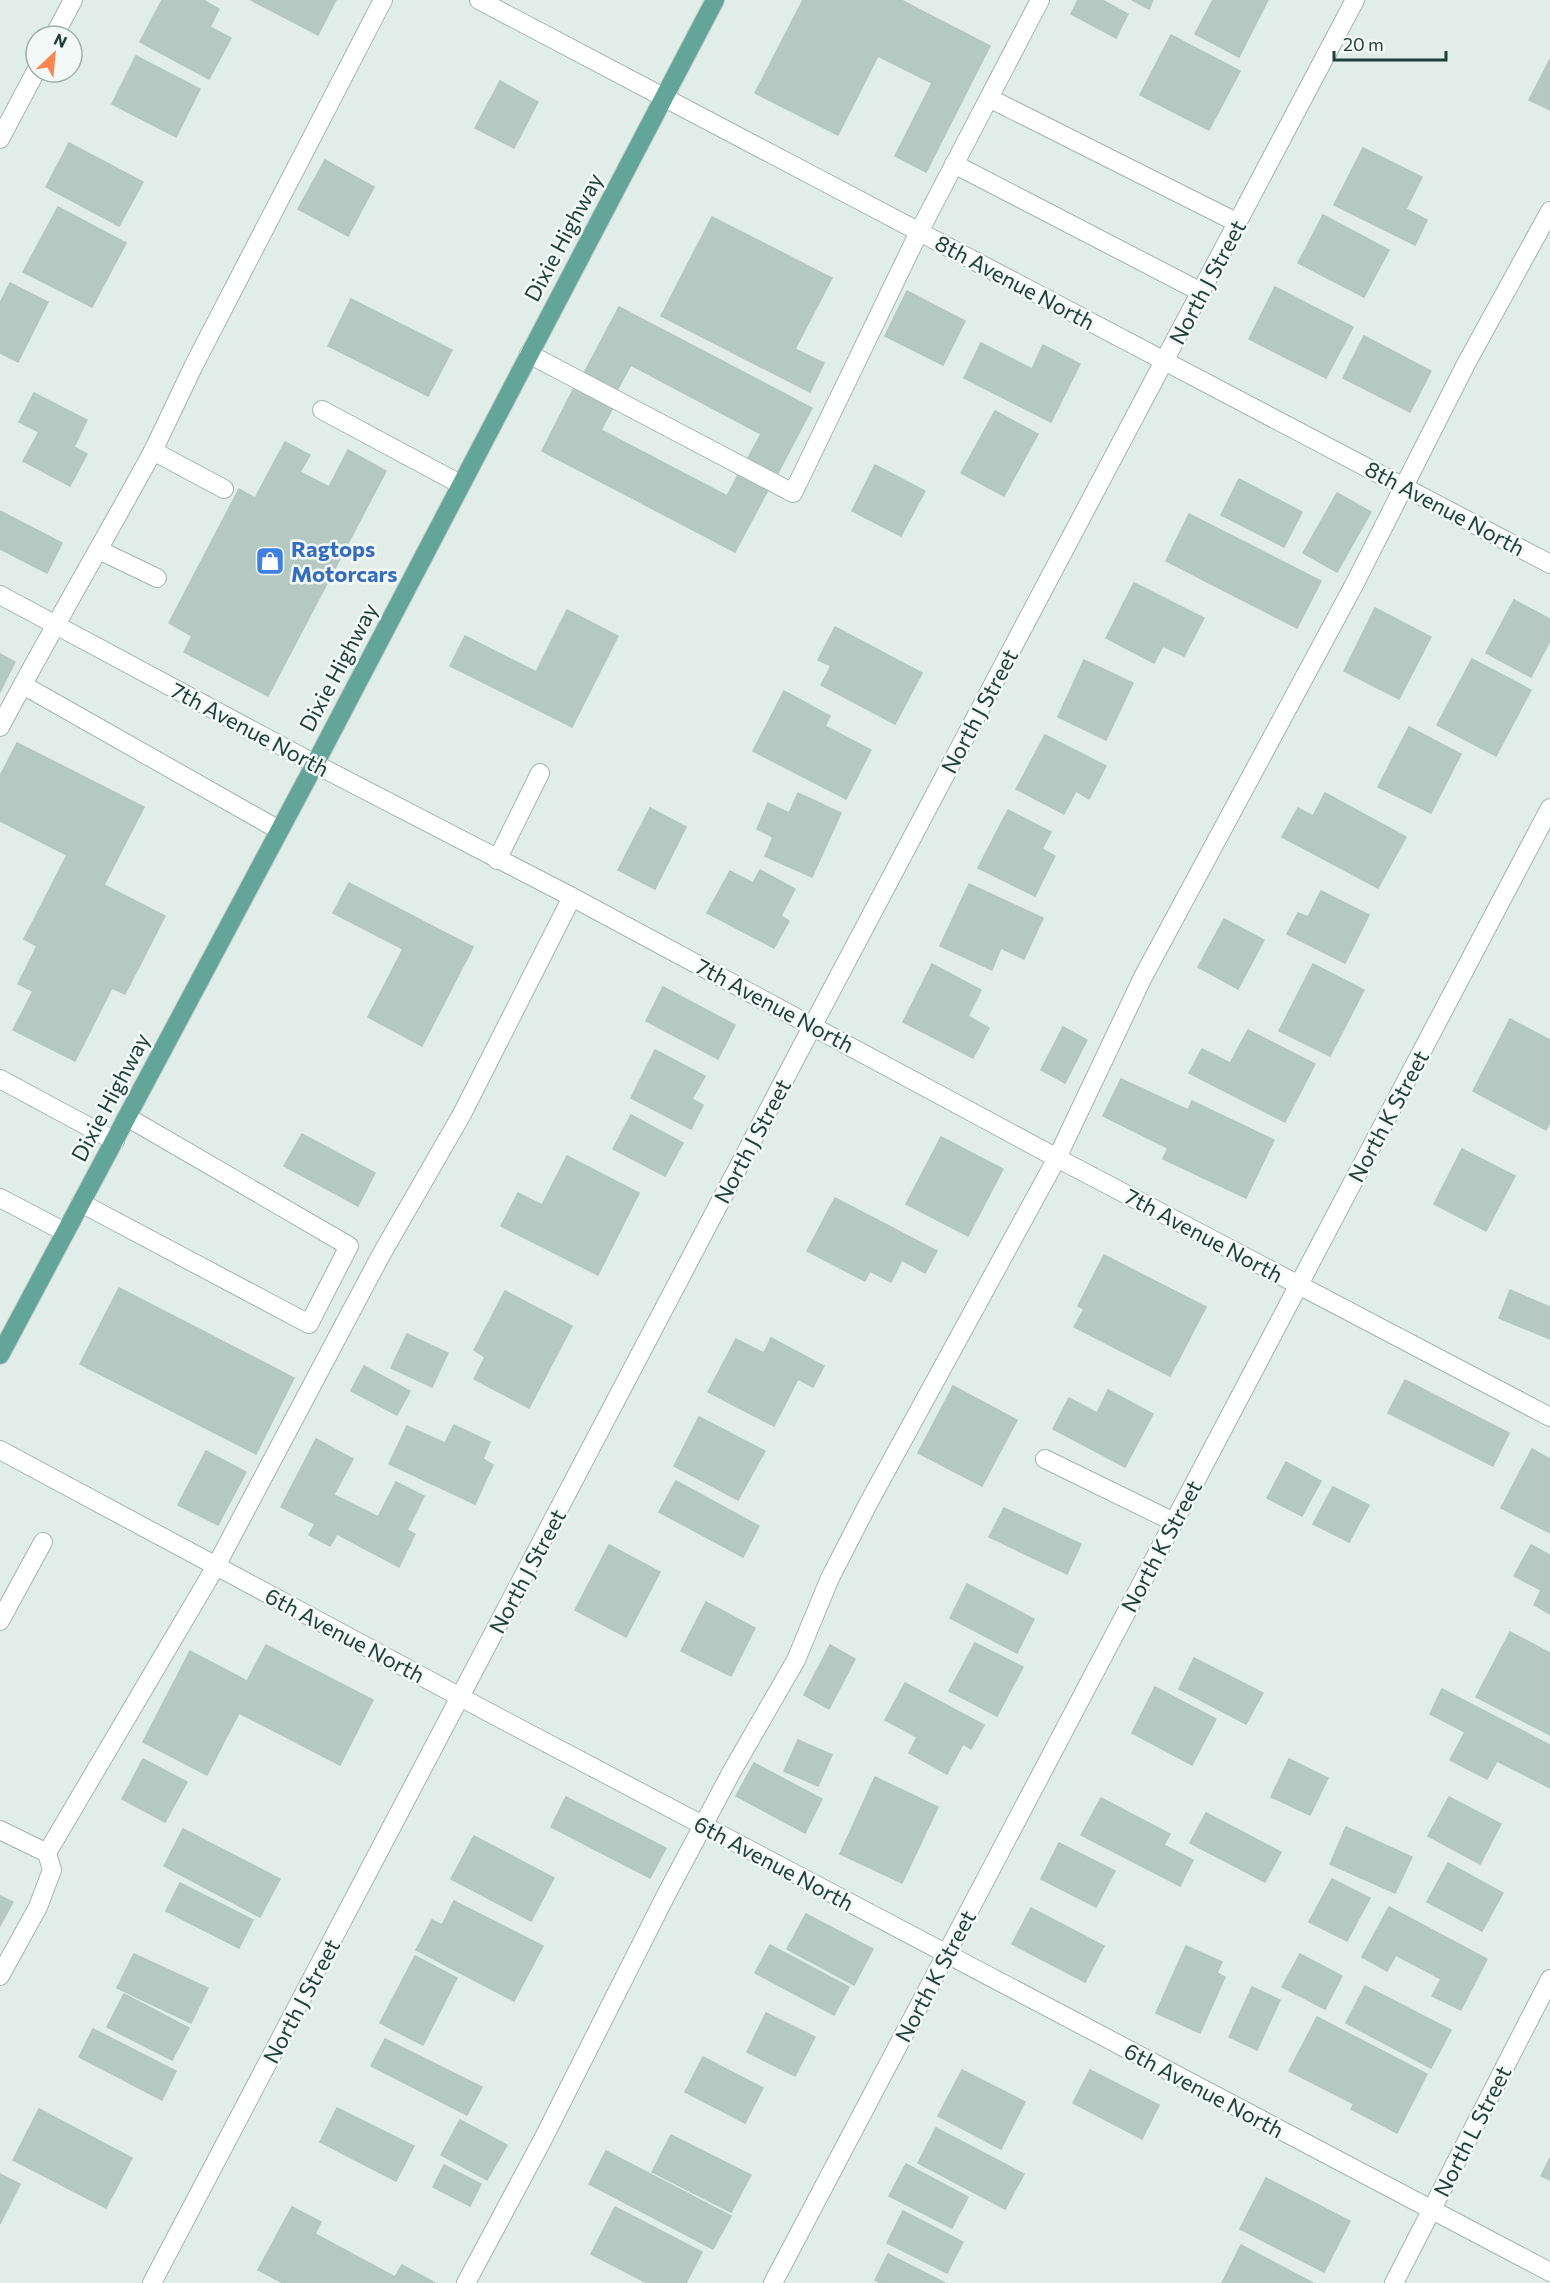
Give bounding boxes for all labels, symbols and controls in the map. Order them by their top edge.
north arrow [24,24,84,84]
scale bar [1334,24,1446,62]
text: N [51,29,70,51]
text: 20 m [1343,33,1384,55]
street label: Dixie Highway [518,168,608,306]
street label: North J Street [1163,215,1251,349]
street label: 8th Avenue North [931,229,1099,335]
street label: 8th Avenue North [1361,455,1529,561]
place label: Ragtops Motorcars [291,535,398,587]
shop icon: Ragtops Motorcars [254,545,286,577]
street label: Dixie Highway [293,598,383,736]
street label: North J Street [935,644,1023,778]
street label: 7th Avenue North [166,676,334,782]
street label: 7th Avenue North [691,952,859,1058]
street label: Dixie Highway [65,1028,155,1166]
street label: North K Street [1342,1045,1434,1187]
street label: North J Street [708,1074,796,1208]
street label: 7th Avenue North [1120,1182,1288,1288]
street label: North K Street [1115,1475,1207,1617]
street label: North J Street [483,1504,571,1638]
street label: 6th Avenue North [261,1582,429,1688]
street label: 6th Avenue North [690,1810,858,1916]
street label: North K Street [889,1905,981,2047]
street label: North J Street [257,1934,345,2068]
street label: 6th Avenue North [1120,2037,1288,2143]
street label: North L Street [1427,2061,1517,2201]

